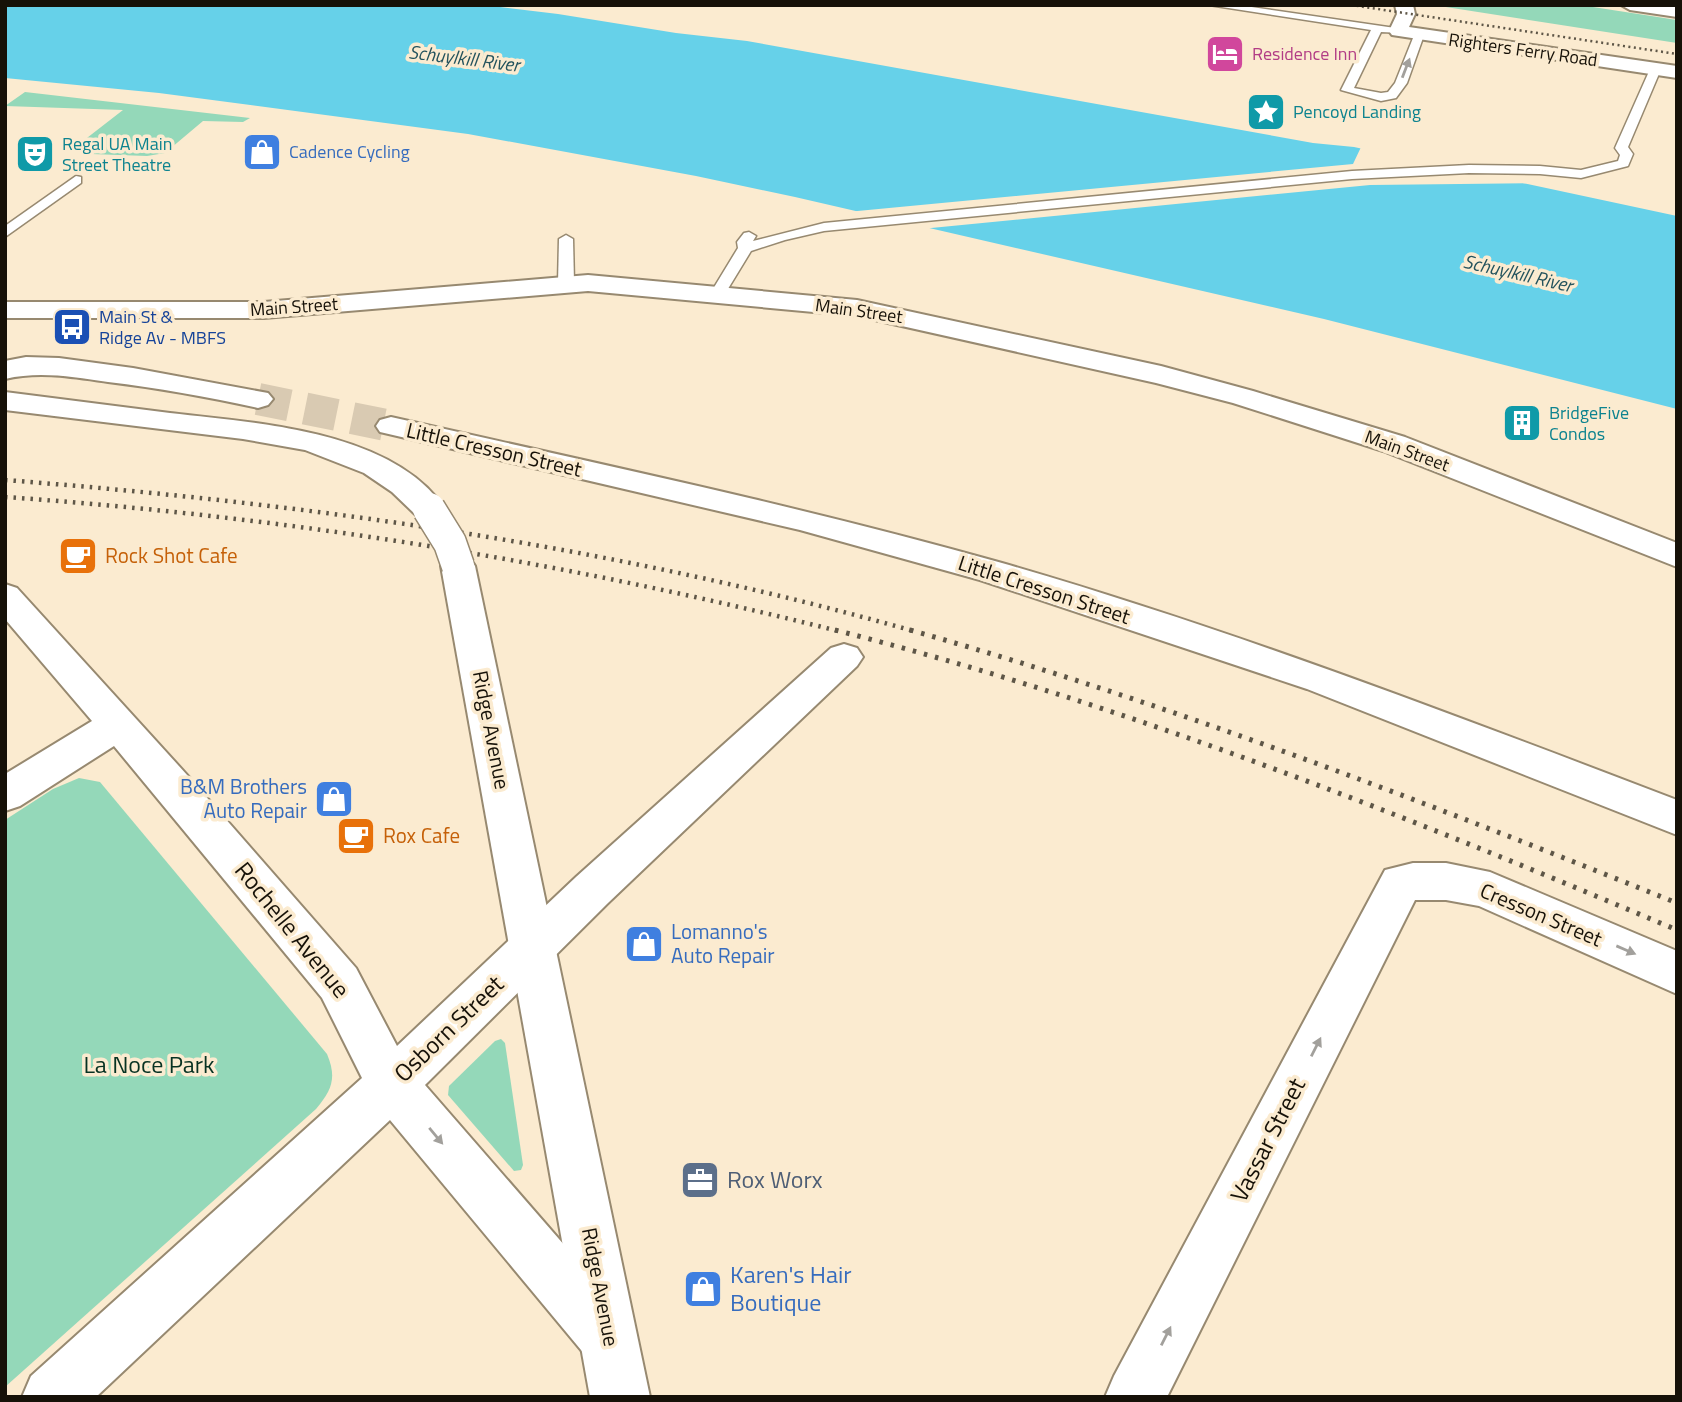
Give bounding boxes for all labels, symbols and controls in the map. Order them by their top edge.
street label: Righters Ferry Road [1447,26,1599,73]
hotel icon: Residence Inn [1204,33,1246,75]
water label: Schuylkill River [407,36,523,79]
place label: Residence Inn [1252,40,1357,67]
one-way arrow [1401,57,1412,78]
place icon: Pencoyd Landing [1245,91,1287,133]
place label: Pencoyd Landing [1293,98,1421,125]
place label: Regal UA Main Street Theatre [62,130,172,178]
shop icon: Cadence Cycling [241,131,283,173]
theatre icon: Regal UA Main Street Theatre [14,133,56,175]
place label: Cadence Cycling [289,138,410,165]
water label: Schuylkill River [1461,246,1578,300]
street label: Main Street [249,290,340,323]
street label: Main Street [814,291,905,330]
place label: Main St & Ridge Av - MBFS [99,303,226,351]
bus stop icon: Main St & Ridge Av - MBFS [51,306,93,348]
place label: BridgeFive Condos [1549,399,1629,447]
building icon: BridgeFive Condos [1501,402,1543,444]
street label: Little Cresson Street [403,413,586,485]
street label: Main Street [1361,423,1454,479]
cafe icon: Rock Shot Cafe [57,535,99,577]
place label: Rock Shot Cafe [105,539,238,571]
street label: Little Cresson Street [954,546,1135,632]
street label: Ridge Avenue [465,668,519,792]
place label: B&M Brothers Auto Repair [180,770,307,826]
shop icon: B&M Brothers Auto Repair [313,778,355,820]
cafe icon: Rox Cafe [335,815,377,857]
place label: Rox Cafe [383,819,460,851]
street label: Rochelle Avenue [226,853,359,1005]
street label: Cresson Street [1475,874,1608,954]
place label: Lomanno's Auto Repair [671,915,775,971]
shop icon: Lomanno's Auto Repair [623,923,665,965]
one-way arrow [1616,945,1637,956]
street label: Osborn Street [385,966,512,1090]
one-way arrow [1310,1037,1321,1057]
park label: La Noce Park [83,1046,215,1082]
street label: Vassar Street [1220,1071,1314,1208]
one-way arrow [428,1127,443,1144]
office icon: Rox Worx [679,1159,721,1201]
place label: Rox Worx [727,1161,823,1197]
street label: Ridge Avenue [574,1225,628,1349]
place label: Karen's Hair Boutique [730,1256,852,1320]
shop icon: Karen's Hair Boutique [682,1268,724,1310]
one-way arrow [1161,1326,1172,1346]

